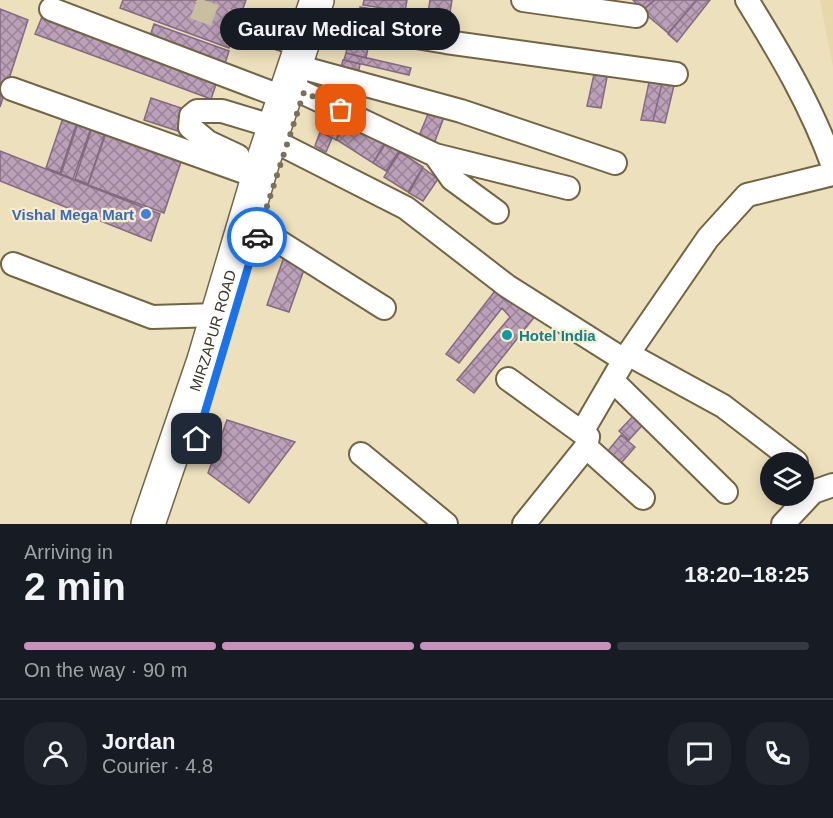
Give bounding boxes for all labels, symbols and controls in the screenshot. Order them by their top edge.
callout: Gaurav Medical Store [221,8,461,50]
text: Gaurav Medical Store [238,18,442,40]
pin [315,84,366,135]
icon: bag [324,93,357,126]
place label: Vishal Mega Mart [12,206,134,223]
marker: Vishal Mega Mart [139,207,153,221]
courier [227,207,287,267]
icon: car [241,221,274,254]
street label: MIRZAPUR ROAD [186,268,239,393]
place label: Hotel India [519,327,596,344]
marker: Hotel India [500,328,514,342]
pin [171,413,222,464]
icon: home [180,422,213,455]
map controls [760,452,814,506]
button: layers [760,452,814,506]
text: Arriving in [24,541,113,563]
text: 18:20–18:25 [684,562,809,587]
text: 2 min [24,565,126,608]
text: On the way · 90 m [24,659,187,681]
button: person [24,722,87,785]
button: chat [668,722,731,785]
button: phone [746,722,809,785]
text: Jordan [102,729,175,754]
text: Courier · 4.8 [102,755,213,777]

